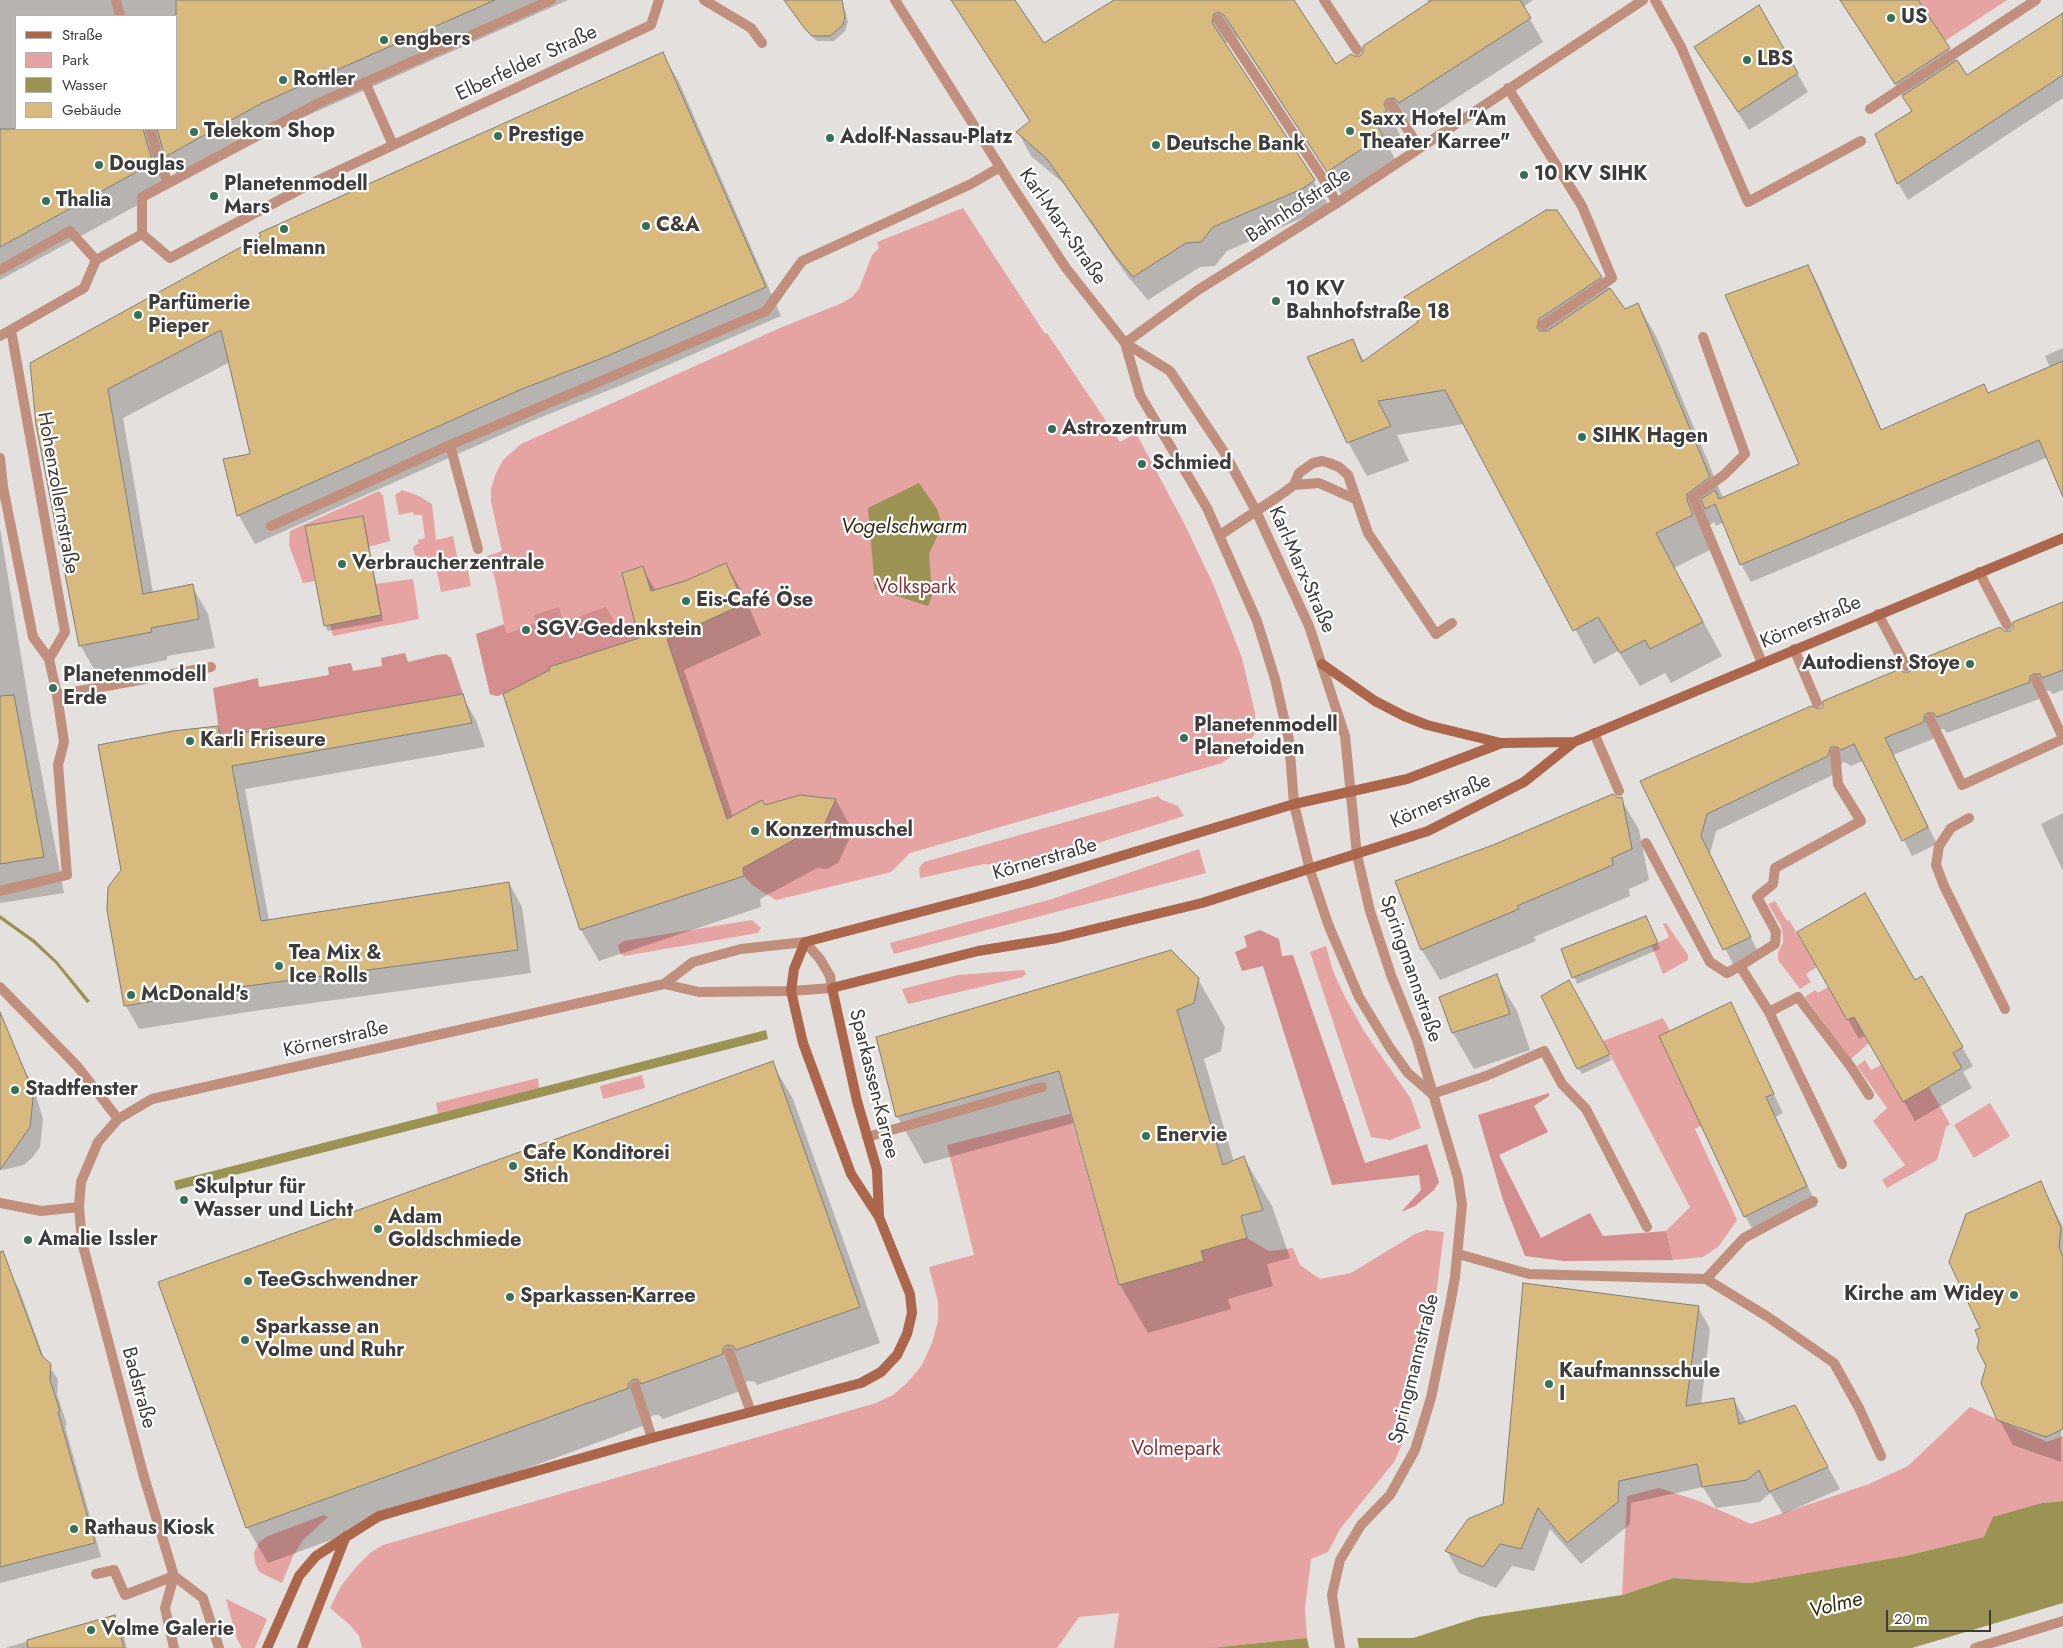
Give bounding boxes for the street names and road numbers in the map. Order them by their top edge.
street label: Elberfelder Straße [453,21,601,107]
street label: Bahnhofstraße [1242,163,1356,249]
street label: Karl-Marx-Straße [1013,164,1111,290]
street label: Hohenzollernstraße [31,410,83,576]
street label: Karl-Marx-Straße [1262,503,1340,637]
street label: Körnerstraße [1757,591,1865,655]
street label: Körnerstraße [1387,769,1495,835]
street label: Körnerstraße [990,834,1100,886]
street label: Springmannstraße [1374,893,1446,1045]
street label: Sparkassen-Karree [843,1007,903,1161]
street label: Körnerstraße [281,1016,391,1064]
street label: Springmannstraße [1385,1292,1445,1446]
street label: Badstraße [116,1345,160,1431]

